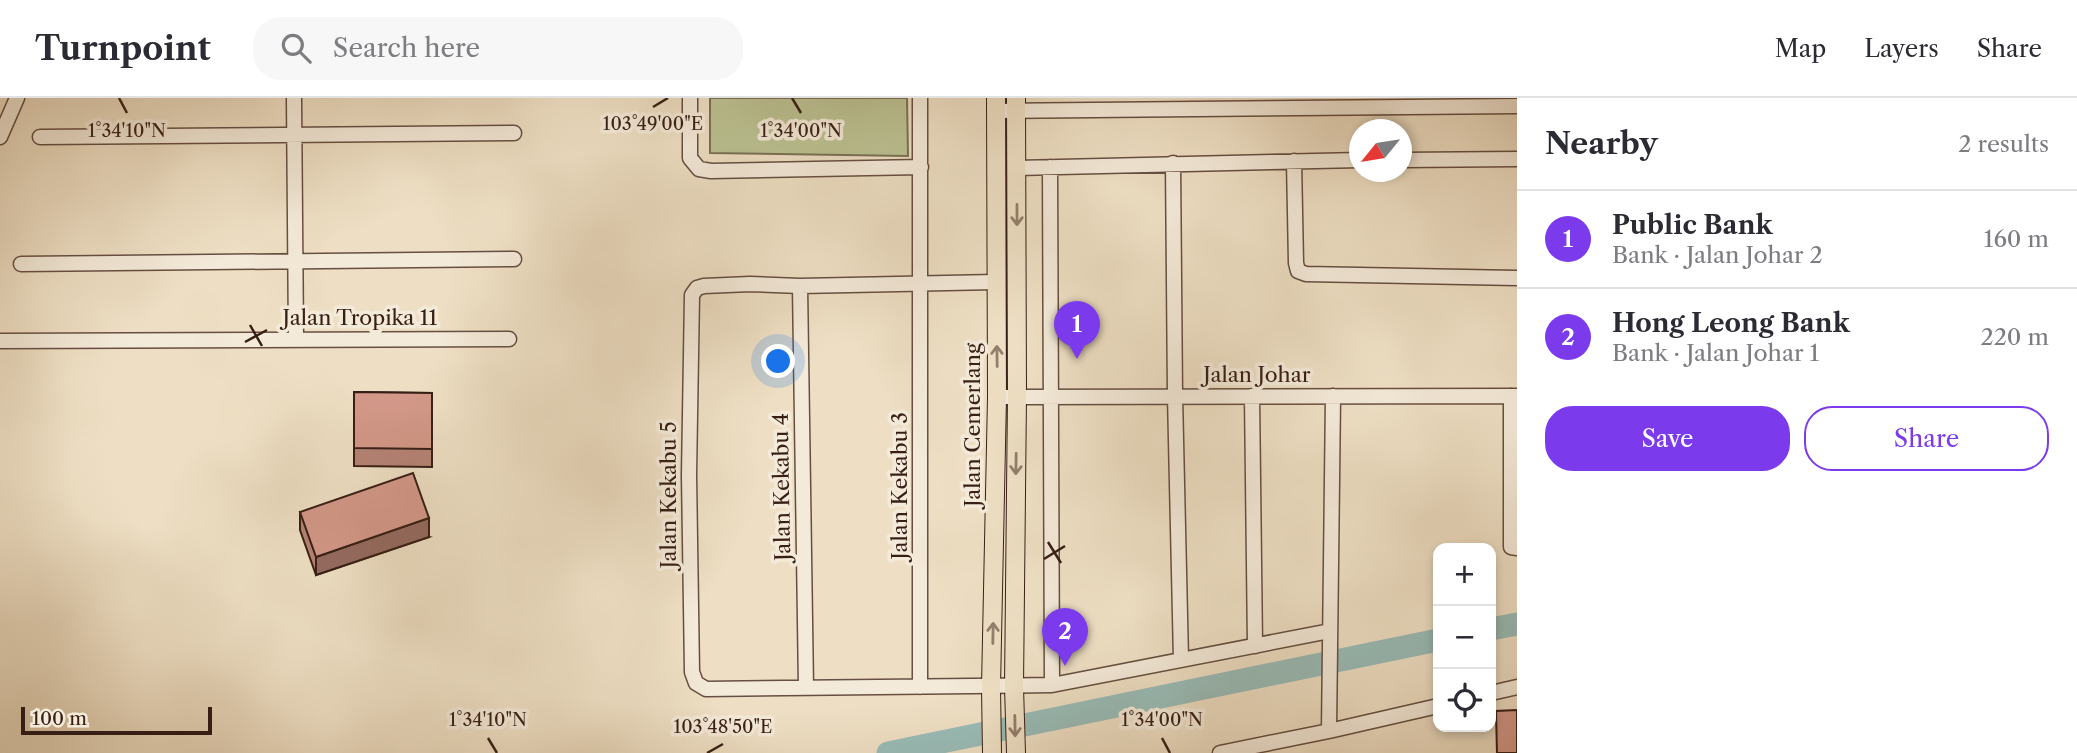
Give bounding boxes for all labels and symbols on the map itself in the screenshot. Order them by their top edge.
text: 103°49'00"E [603,113,703,135]
north arrow [1349,119,1412,182]
text: 1°34'10"N [88,120,166,142]
text: 1°34'00"N [760,120,842,142]
one-way arrow [1010,203,1024,226]
pin: 1 [1054,301,1100,359]
street label: Jalan Tropika 11 [280,305,438,330]
street label: Jalan Cemerlang [960,342,985,510]
your location [761,344,795,378]
one-way arrow [990,345,1003,368]
street label: Jalan Johar [1200,362,1311,387]
street label: Jalan Kekabu 3 [887,412,912,563]
street label: Jalan Kekabu 4 [768,413,795,564]
street label: Jalan Kekabu 5 [656,421,681,572]
one-way arrow [1010,453,1023,476]
pin: 2 [1042,608,1088,666]
one-way arrow [986,621,999,644]
scale bar [21,704,212,736]
text: 1°34'10"N [449,709,527,731]
text: 1°34'00"N [1121,709,1203,731]
one-way arrow [1008,714,1022,737]
text: 103°48'50"E [674,716,772,738]

